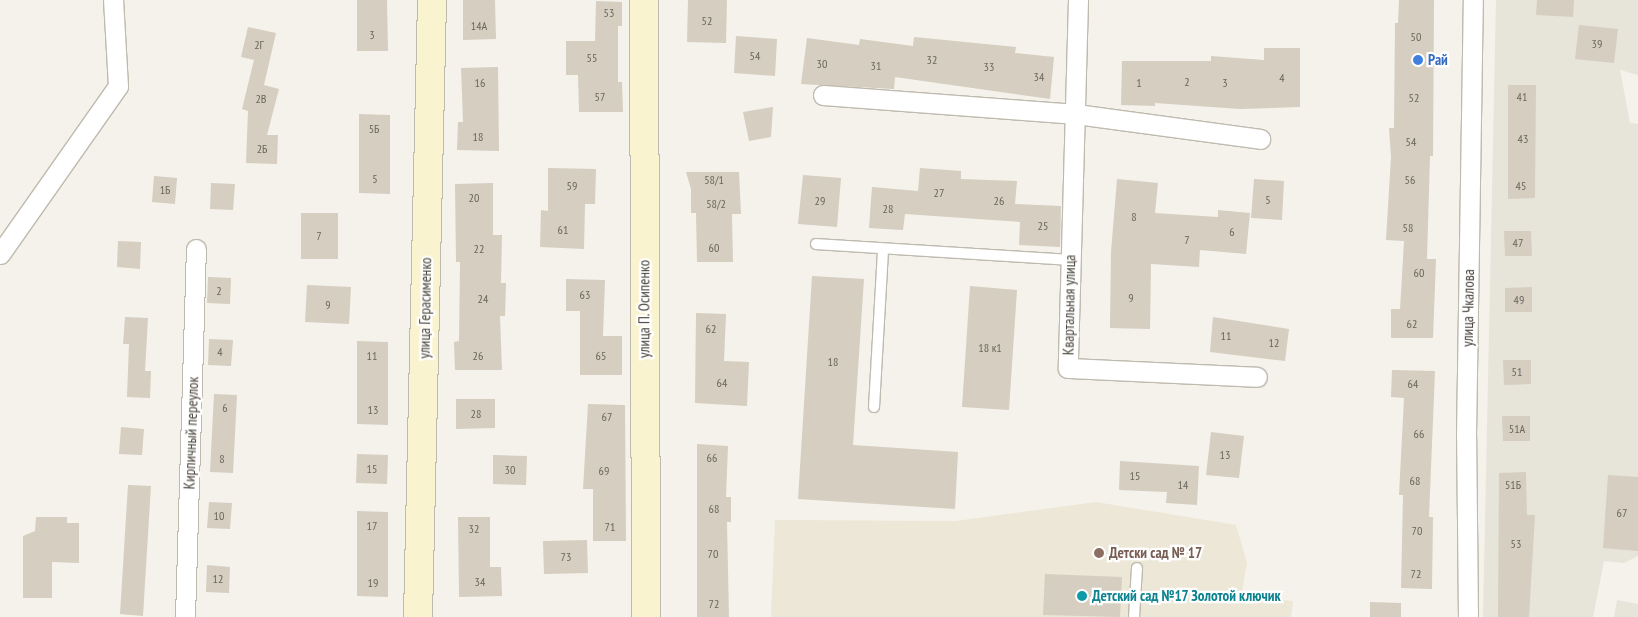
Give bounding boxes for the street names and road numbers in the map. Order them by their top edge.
street label: Квартальная улица [1059,255,1079,355]
street label: улица Герасименко [415,257,435,359]
street label: улица П. Осипенко [635,259,653,359]
street label: улица Чкалова [1458,269,1478,347]
street label: Кирпичный переулок [180,376,202,490]

